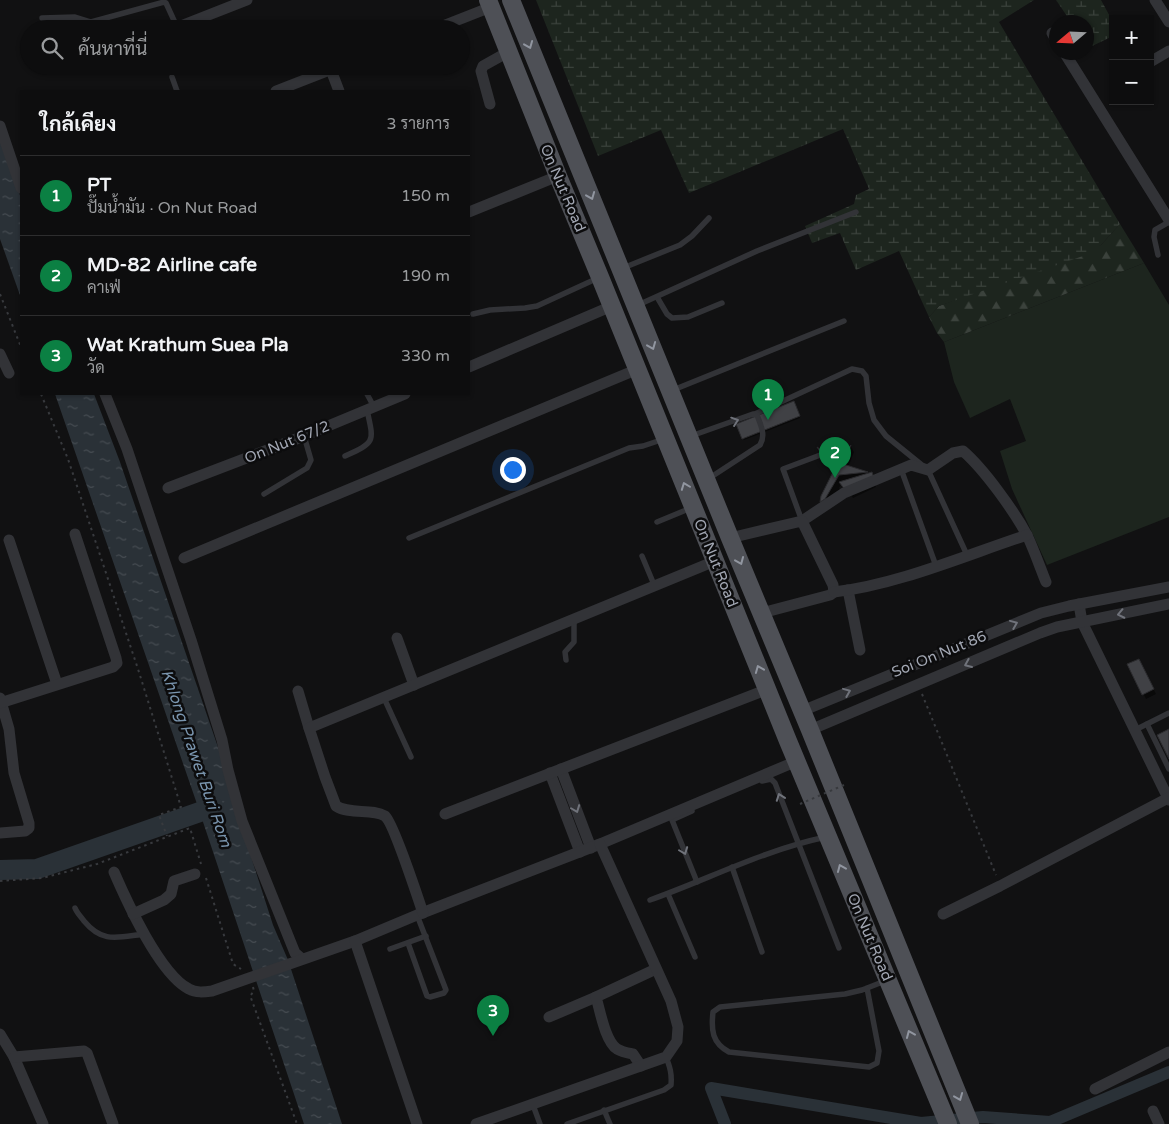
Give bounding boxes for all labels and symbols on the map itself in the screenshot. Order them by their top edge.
north arrow [1049,15,1094,60]
one-way arrow [523,40,533,49]
street label: On Nut Road [536,141,590,235]
one-way arrow [585,191,595,199]
one-way arrow [646,341,657,350]
pin: 1 [752,379,784,420]
street label: On Nut 67/2 [242,417,332,467]
one-way arrow [730,417,739,427]
pin: 2 [819,437,851,478]
your location [500,457,526,483]
one-way arrow [681,482,691,491]
street label: On Nut Road [690,516,742,610]
one-way arrow [733,556,744,565]
one-way arrow [1117,608,1126,619]
one-way arrow [1009,620,1018,630]
street label: Soi On Nut 86 [889,627,989,681]
one-way arrow [964,658,973,669]
one-way arrow [755,665,766,674]
water label: Khlong Prawet Buri Rom [156,667,236,850]
one-way arrow [842,687,851,698]
one-way arrow [776,793,786,802]
one-way arrow [570,804,580,812]
one-way arrow [678,846,689,855]
one-way arrow [837,864,847,873]
street label: On Nut Road [843,890,897,984]
pin: 3 [477,995,509,1036]
one-way arrow [906,1030,917,1039]
one-way arrow [952,1092,963,1101]

